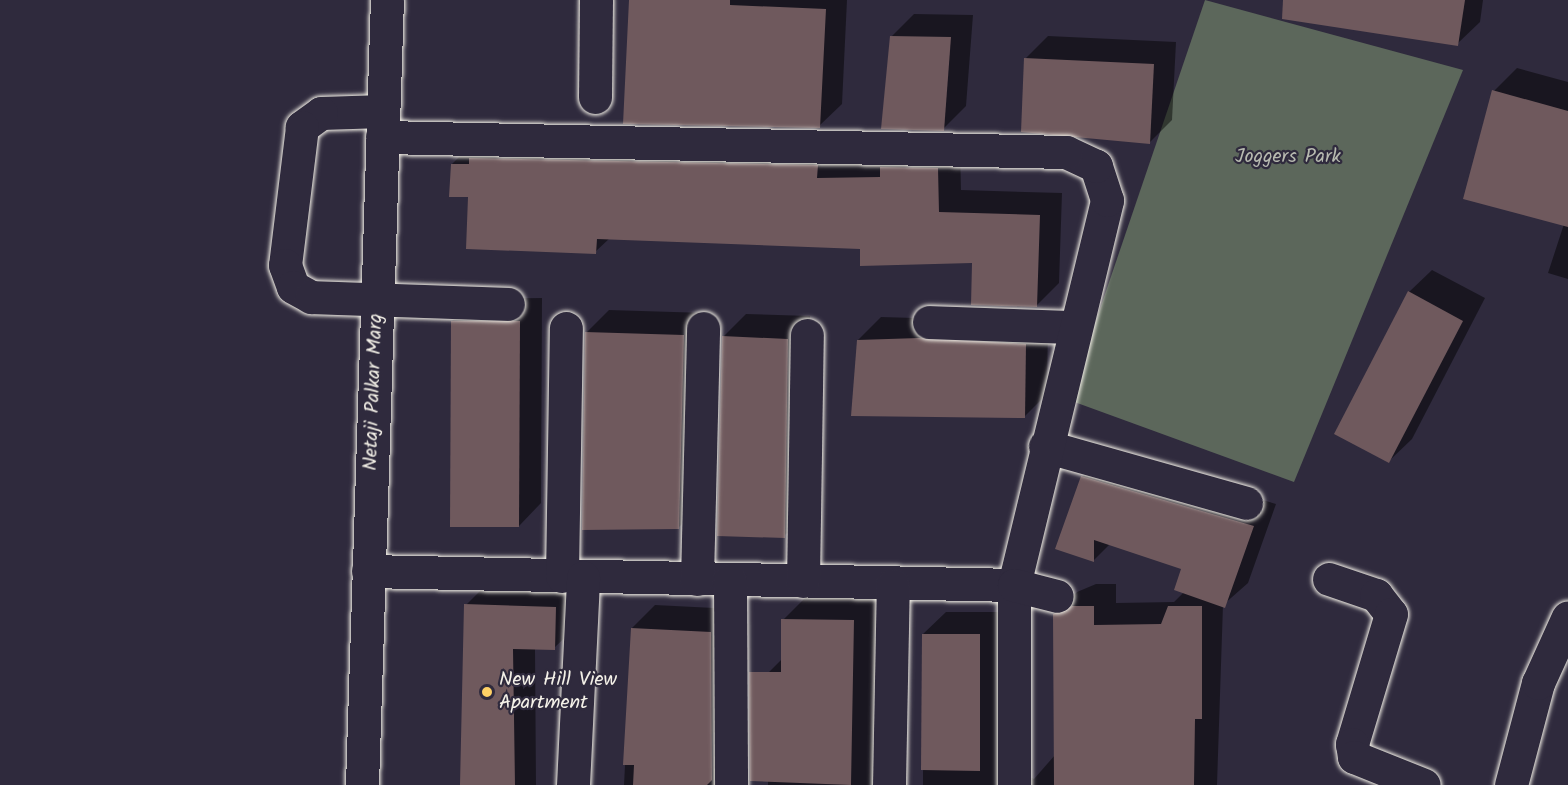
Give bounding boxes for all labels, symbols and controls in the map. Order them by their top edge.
park label: Joggers Park [1235,145,1341,169]
street label: Netaji Palkar Marg [359,313,389,471]
place label: New Hill View Apartment [499,668,617,715]
marker: New Hill View Apartment [480,685,494,699]

